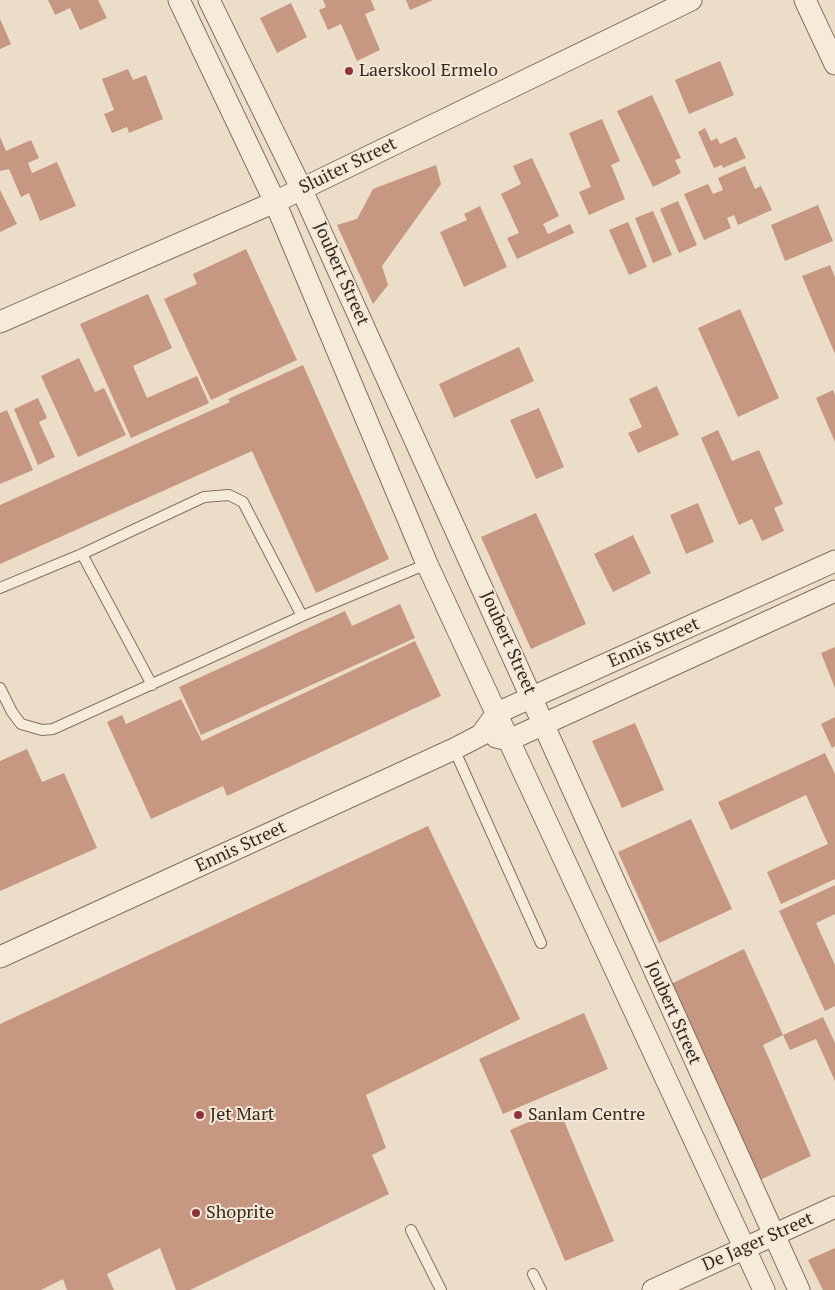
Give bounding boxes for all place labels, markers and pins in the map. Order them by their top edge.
place label: Laerskool Ermelo [359,60,498,82]
marker: Laerskool Ermelo [343,65,355,77]
place label: Jet Mart [210,1104,275,1126]
place label: Sanlam Centre [528,1104,645,1126]
marker: Jet Mart [194,1109,206,1121]
marker: Sanlam Centre [512,1109,524,1121]
place label: Shoprite [206,1202,274,1224]
marker: Shoprite [190,1207,202,1219]

